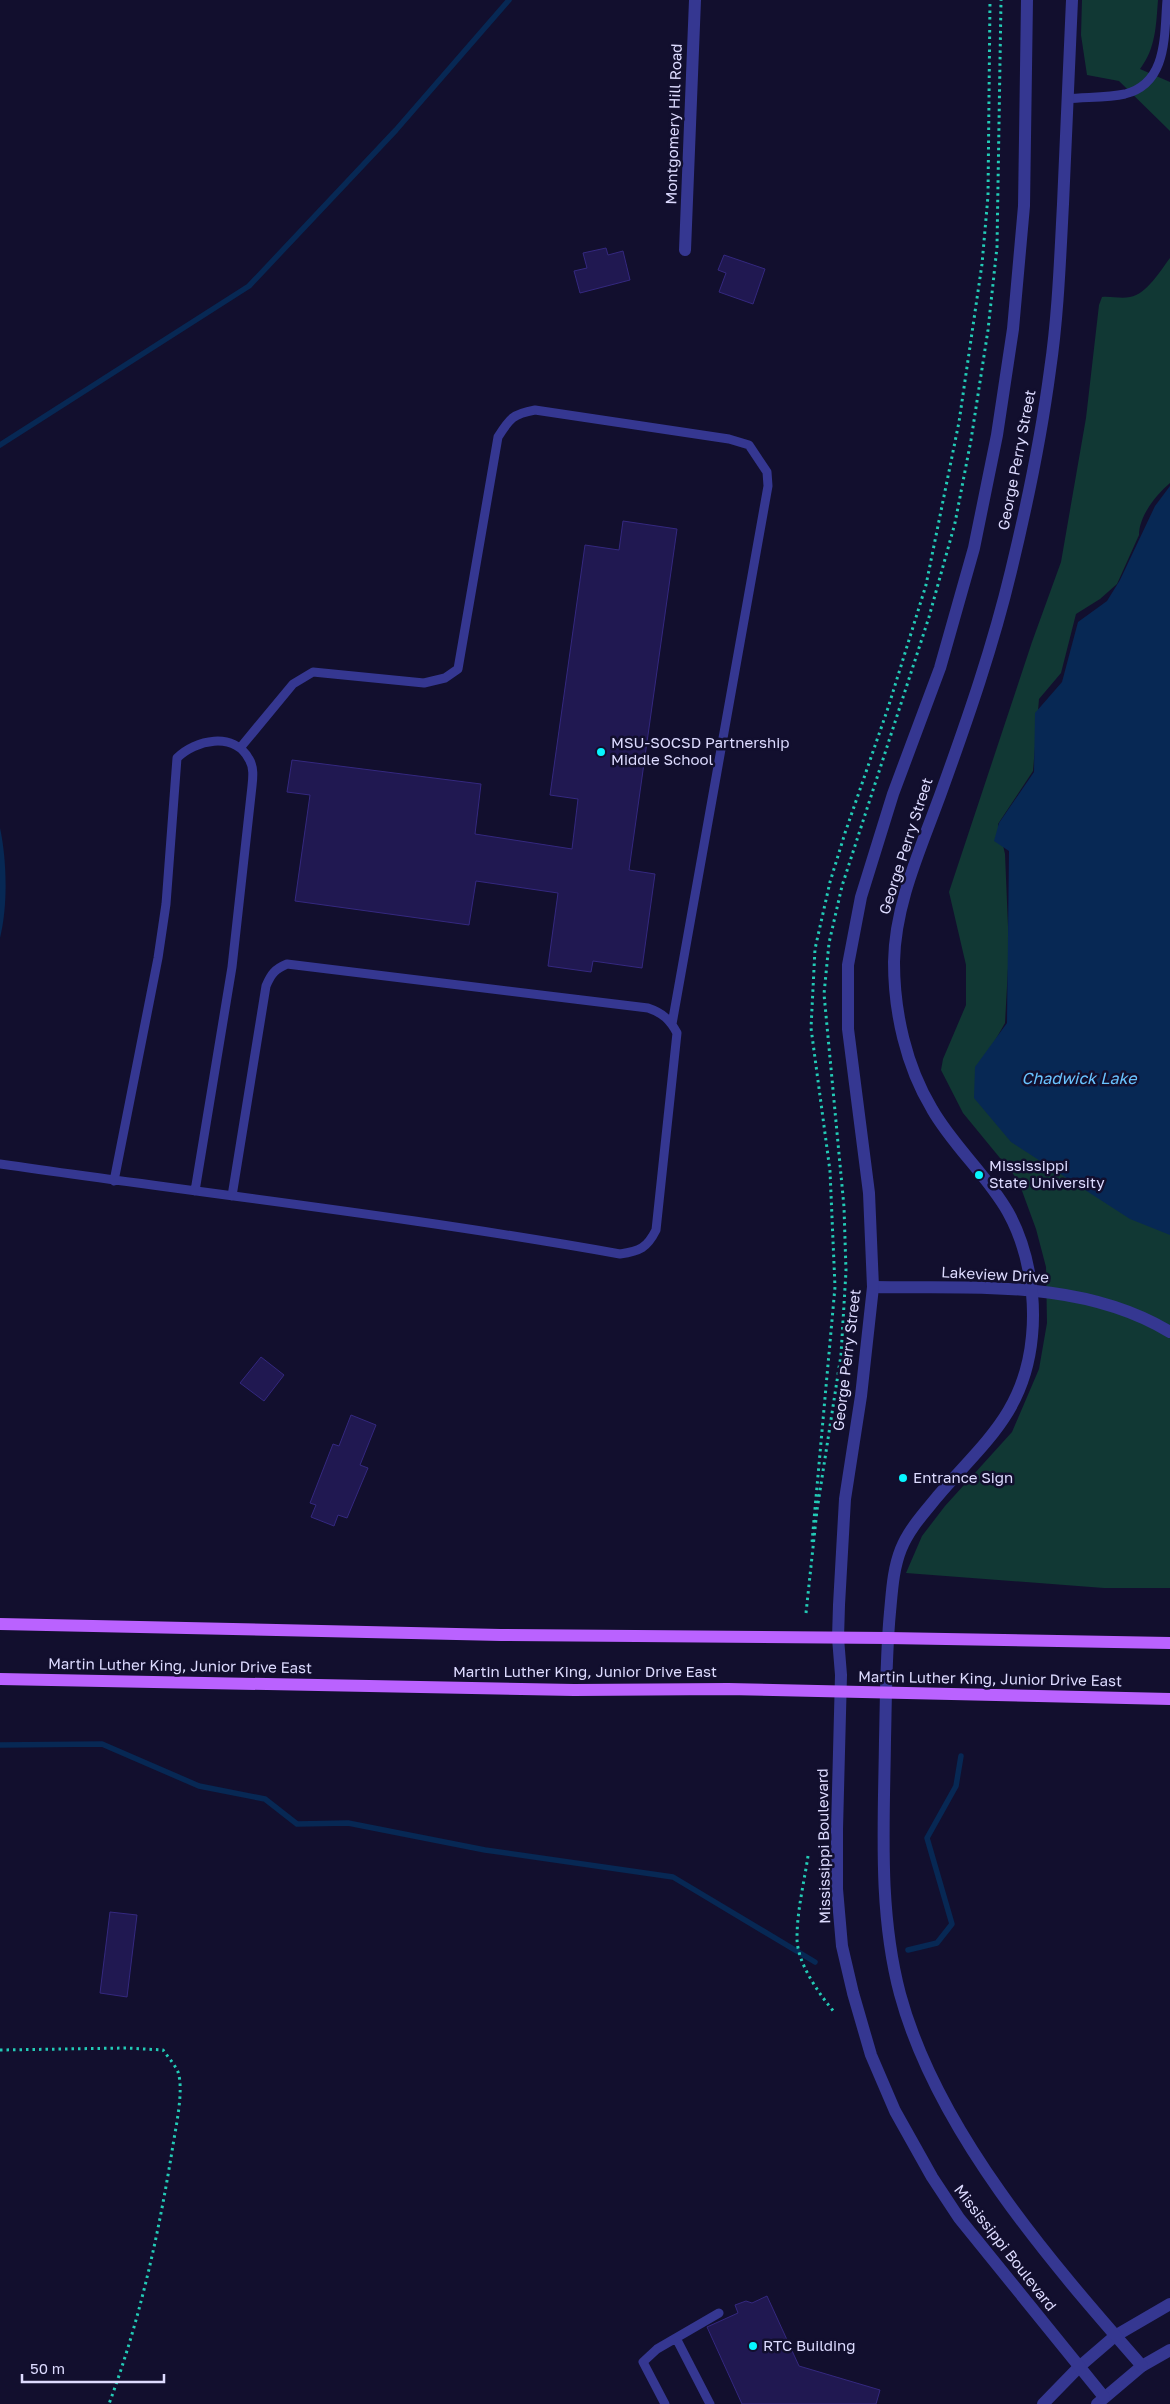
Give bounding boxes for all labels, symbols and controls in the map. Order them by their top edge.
street label: Montgomery Hill Road [661,43,685,205]
street label: George Perry Street [994,388,1038,532]
place label: MSU-SOCSD Partnership Middle School [611,733,789,768]
marker: MSU-SOCSD Partnership Middle School [595,746,607,758]
street label: George Perry Street [874,775,936,916]
water label: Chadwick Lake [1022,1068,1138,1088]
place label: Mississippi State University [989,1156,1105,1191]
marker: Mississippi State University [973,1169,985,1181]
street label: Lakeview Drive [941,1262,1050,1286]
street label: George Perry Street [828,1288,864,1432]
place label: Entrance Sign [913,1468,1013,1486]
marker: Entrance Sign [897,1472,909,1484]
street label: Martin Luther King, Junior Drive East [48,1654,312,1676]
street label: Martin Luther King, Junior Drive East [453,1662,717,1680]
street label: Martin Luther King, Junior Drive East [858,1667,1122,1689]
street label: Mississippi Boulevard [813,1768,833,1924]
street label: Mississippi Boulevard [951,2181,1061,2314]
place label: RTC Building [763,2336,856,2354]
marker: RTC Building [747,2340,759,2352]
scale bar [22,2352,165,2384]
text: 50 m [30,2359,65,2377]

